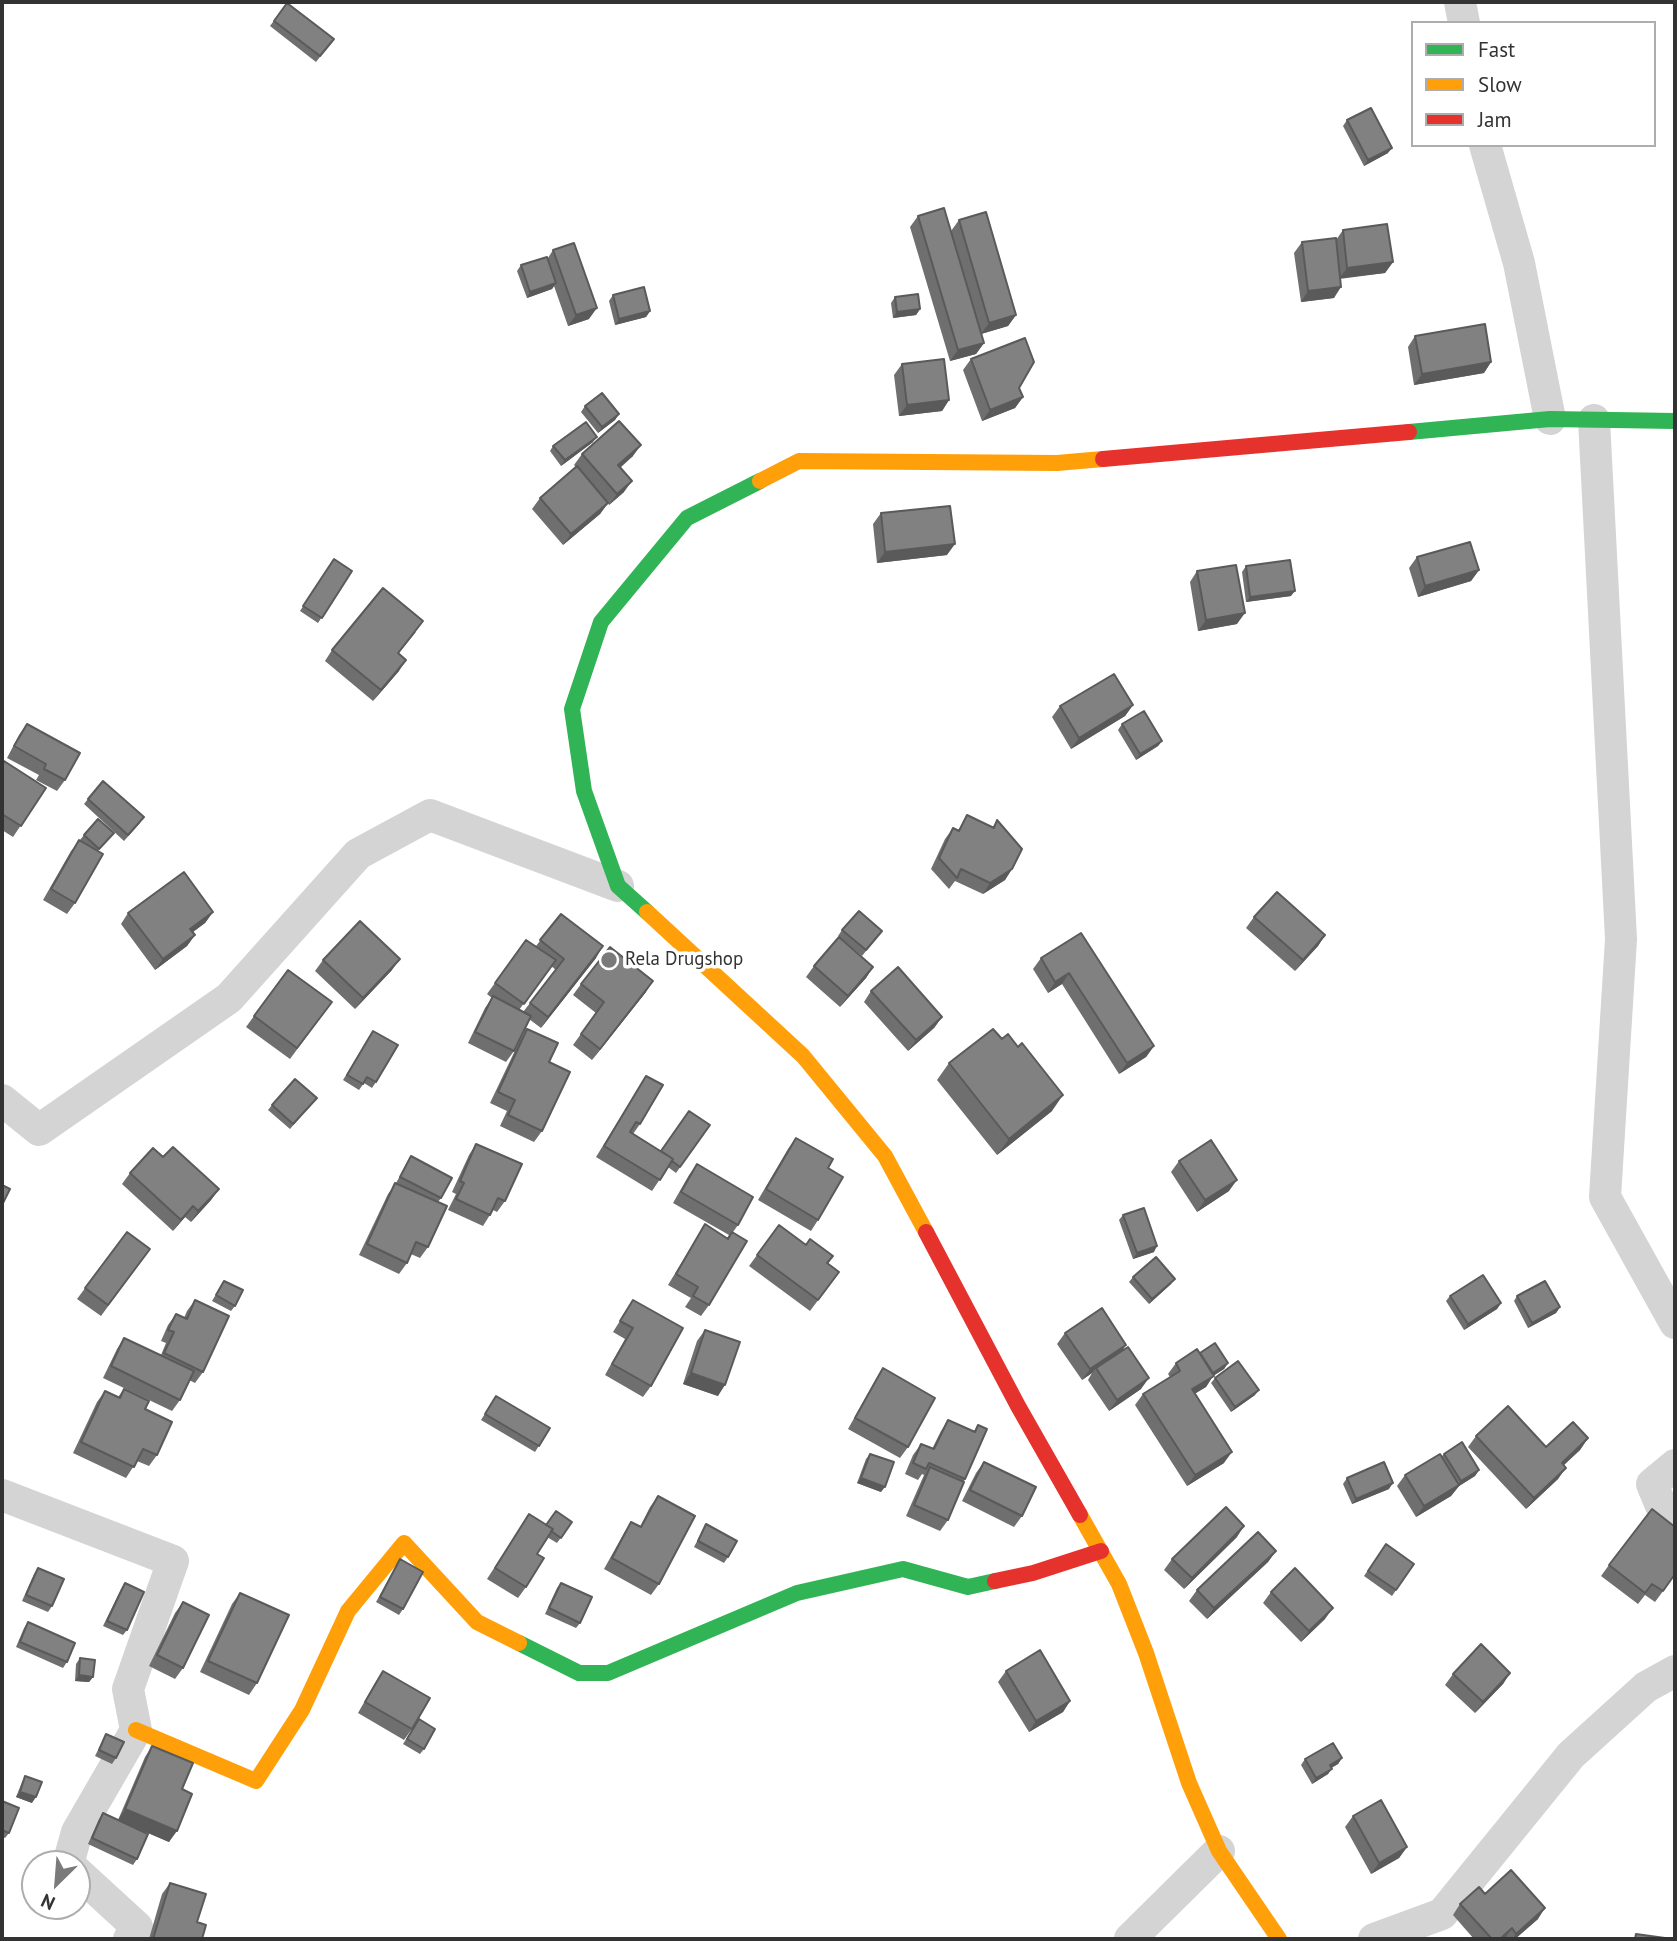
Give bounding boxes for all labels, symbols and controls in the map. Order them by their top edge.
legend [1411,21,1656,147]
text: Fast [1478,36,1515,63]
text: Slow [1478,71,1522,98]
text: Jam [1478,106,1512,133]
place label: Rela Drugshop [625,949,743,971]
marker: Rela Drugshop [599,950,619,970]
north arrow [21,1850,91,1920]
text: N [37,1889,59,1916]

